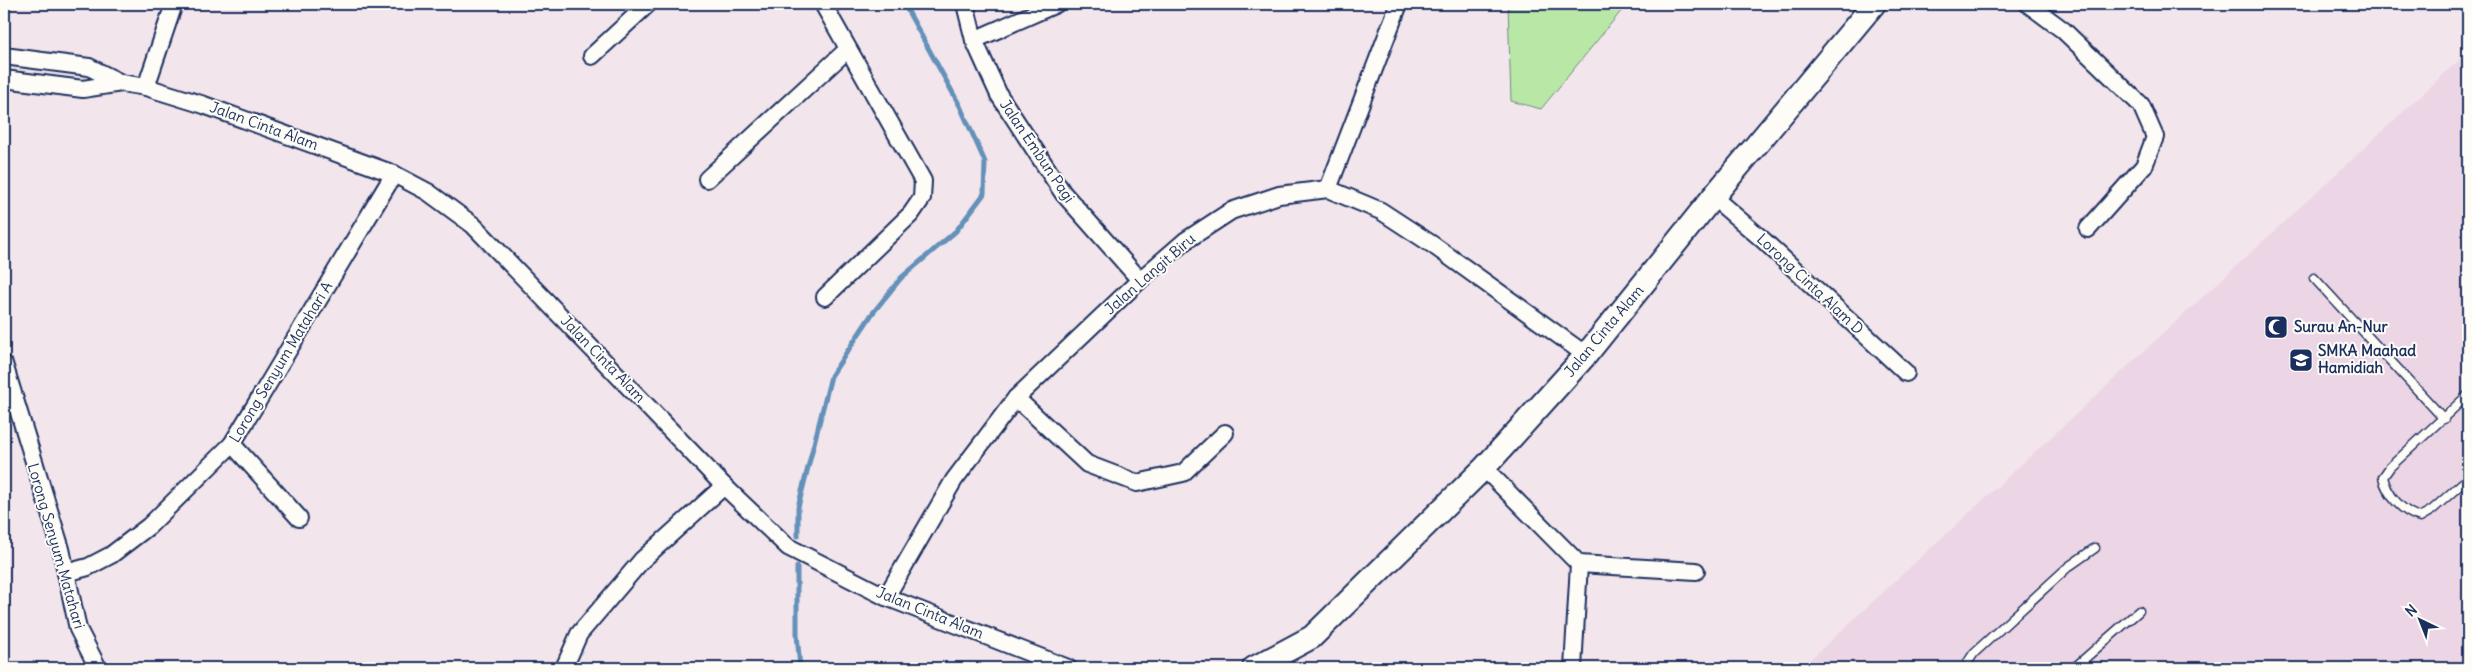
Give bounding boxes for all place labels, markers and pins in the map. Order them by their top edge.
mosque icon: Surau An-Nur [2263,314,2289,340]
place label: Surau An-Nur [2294,317,2388,336]
place label: SMKA Maahad Hamidiah [2318,341,2416,377]
school or university icon: SMKA Maahad Hamidiah [2288,347,2314,373]

